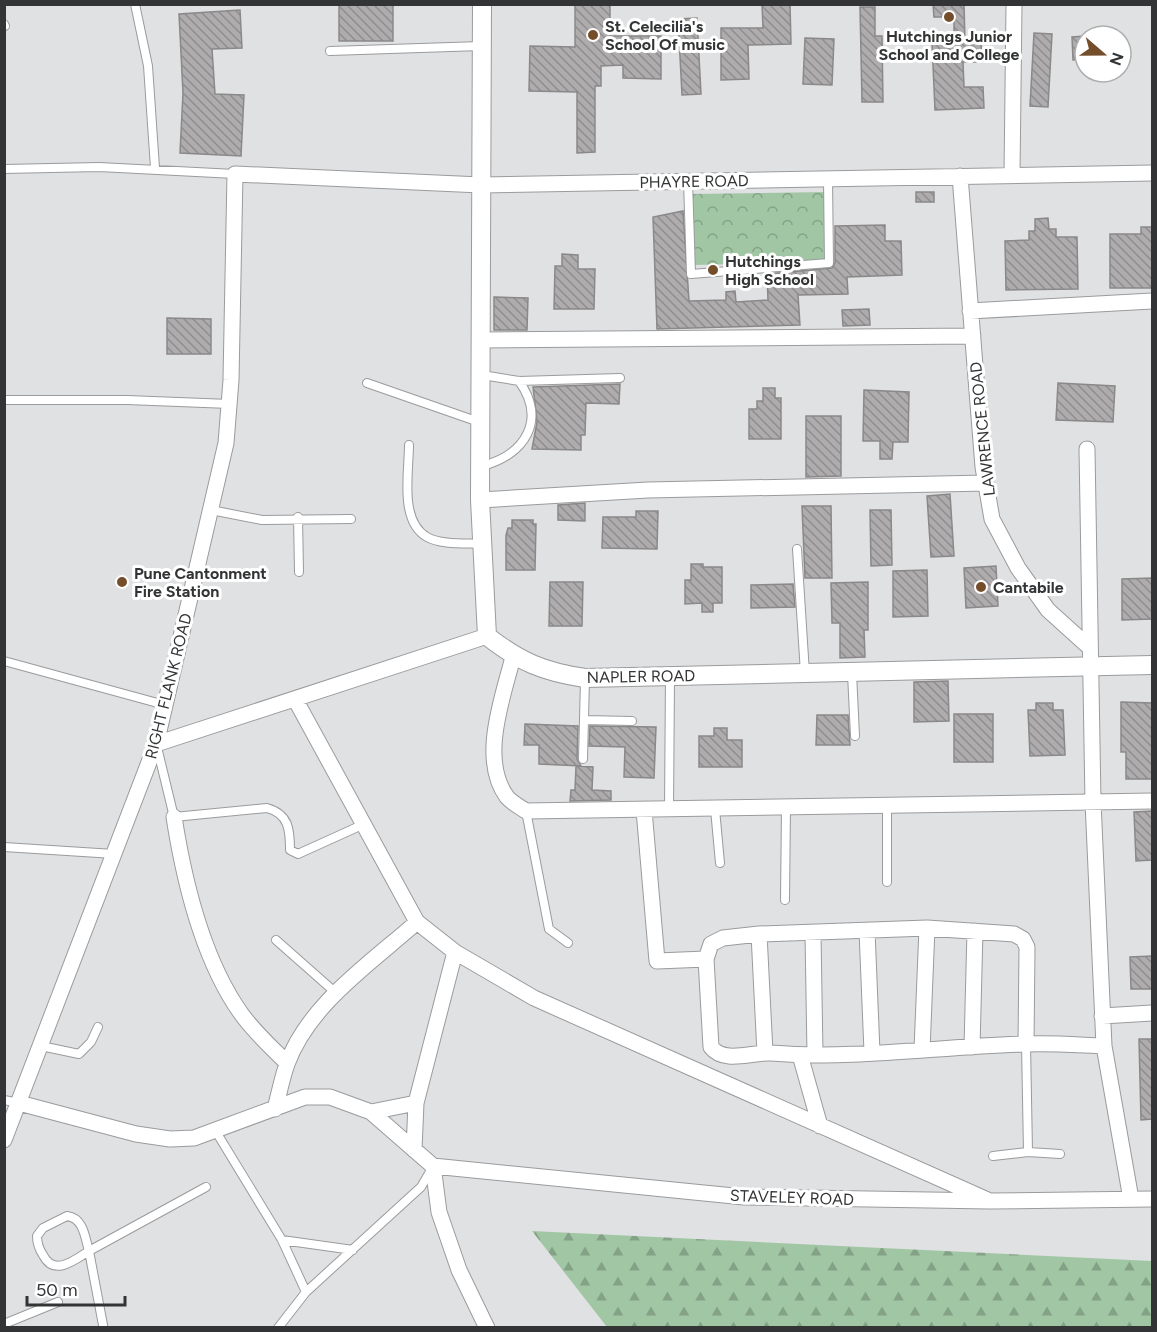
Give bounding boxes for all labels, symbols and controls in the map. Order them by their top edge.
marker: Hutchings Junior School and College [942,10,956,24]
place label: St. Celecilia's School Of music [605,17,725,54]
north arrow [1073,24,1133,84]
place label: Hutchings Junior School and College [879,27,1020,64]
marker: St. Celecilia's School Of music [586,28,600,42]
text: N [1106,50,1128,68]
street label: PHAYRE ROAD [639,171,749,192]
place label: Hutchings High School [725,252,814,289]
marker: Hutchings High School [706,263,720,277]
street label: LAWRENCE ROAD [966,361,999,497]
place label: Pune Cantonment Fire Station [134,564,267,601]
marker: Pune Cantonment Fire Station [115,575,129,589]
place label: Cantabile [993,578,1064,597]
marker: Cantabile [974,580,988,594]
street label: RIGHT FLANK ROAD [141,611,196,761]
street label: NAPLER ROAD [587,666,695,687]
street label: STAVELEY ROAD [730,1186,854,1209]
scale bar [27,1269,124,1307]
text: 50 m [36,1279,78,1301]

